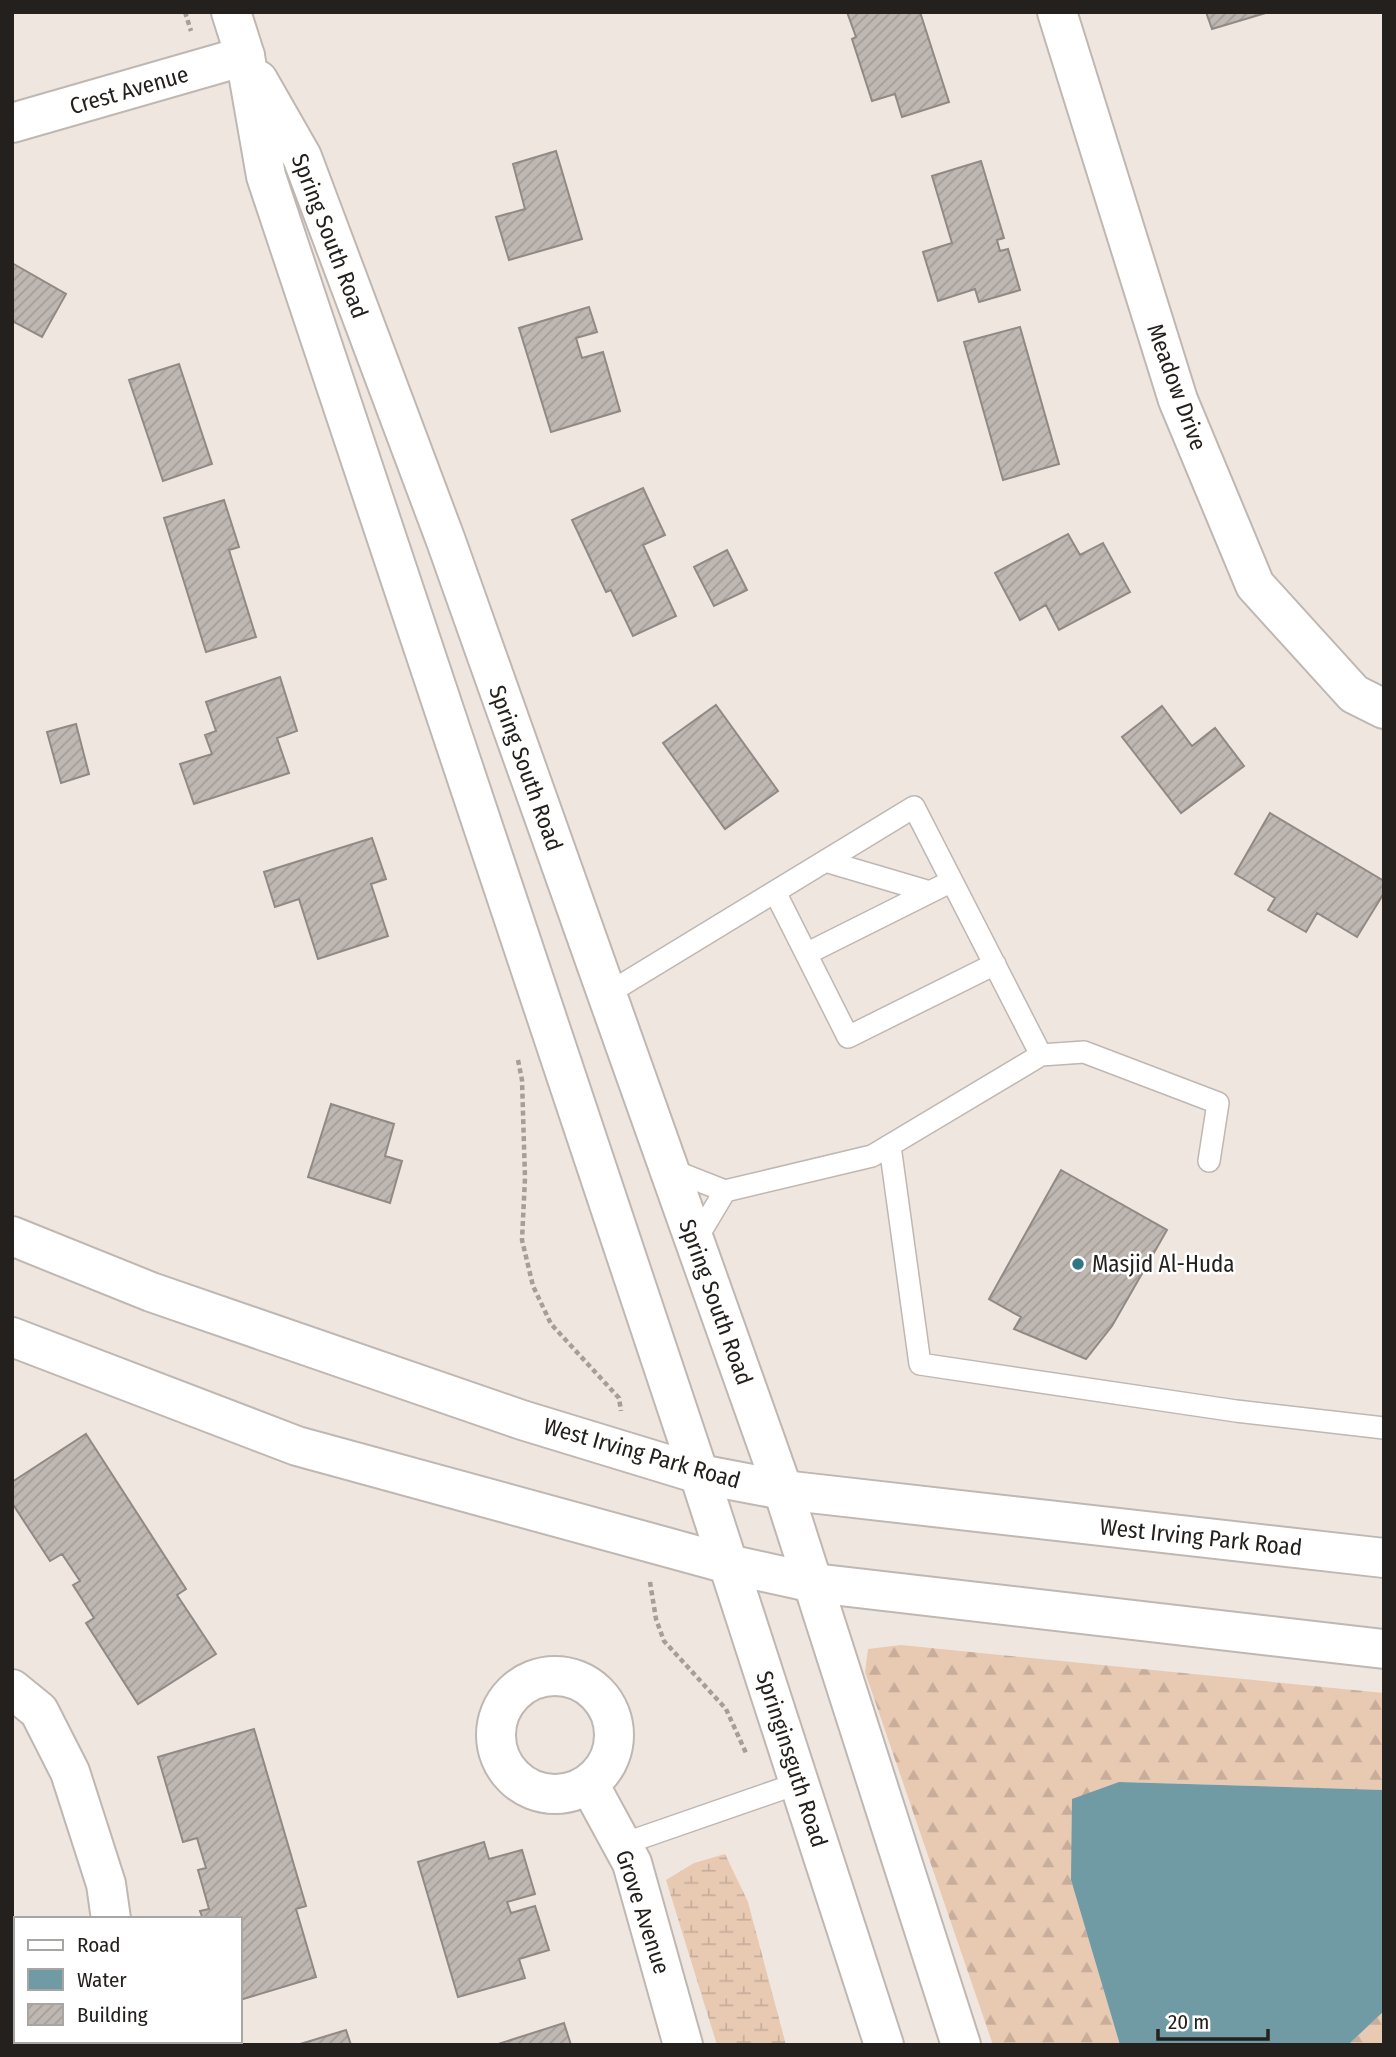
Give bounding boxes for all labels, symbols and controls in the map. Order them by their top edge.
street label: Crest Avenue [67,60,191,120]
street label: Spring South Road [286,150,374,322]
street label: Meadow Drive [1141,320,1213,454]
street label: Spring South Road [483,681,569,855]
street label: Spring South Road [673,1215,759,1389]
place label: Masjid Al-Huda [1092,1250,1235,1278]
marker: Masjid Al-Huda [1070,1256,1086,1272]
street label: West Irving Park Road [540,1412,744,1494]
street label: West Irving Park Road [1098,1512,1304,1562]
street label: Springinsguth Road [750,1667,834,1851]
street label: Grove Avenue [610,1847,676,1977]
legend [14,1917,242,2043]
text: Road [77,1932,121,1958]
text: Water [77,1967,127,1993]
scale bar [1158,1997,1268,2041]
text: Building [77,2002,148,2028]
text: 20 m [1168,2009,1209,2035]

